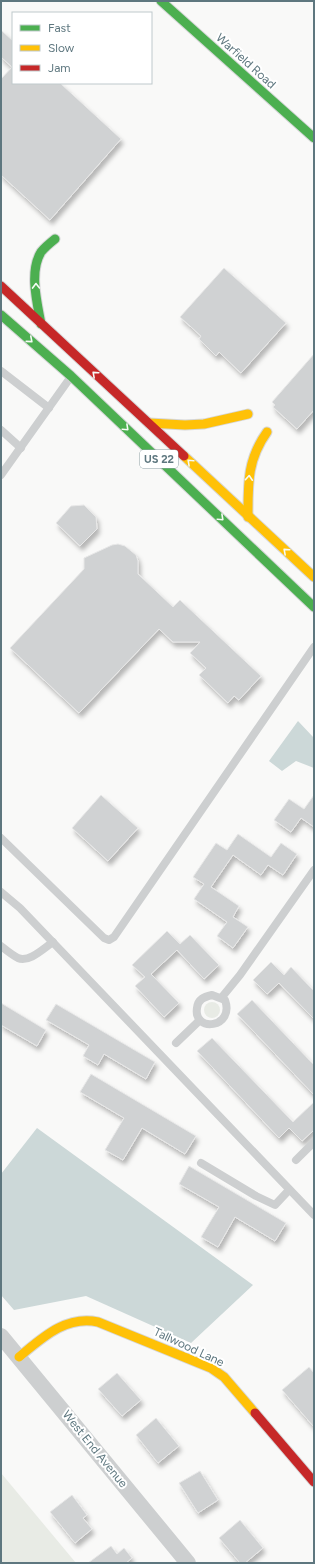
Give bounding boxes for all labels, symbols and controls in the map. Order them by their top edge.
legend [12,12,152,84]
text: Fast [48,21,71,35]
street label: Warfield Road [213,31,279,91]
text: Slow [48,41,75,55]
text: Jam [48,61,71,75]
one-way arrow [32,283,40,289]
one-way arrow [26,336,33,343]
one-way arrow [92,371,100,378]
one-way arrow [121,423,129,431]
road number: US 22 [140,450,178,468]
one-way arrow [188,460,195,467]
one-way arrow [245,475,254,481]
one-way arrow [216,513,224,520]
one-way arrow [283,548,290,555]
street label: Tallwood Lane [152,1325,227,1370]
street label: West End Avenue [60,1408,131,1491]

